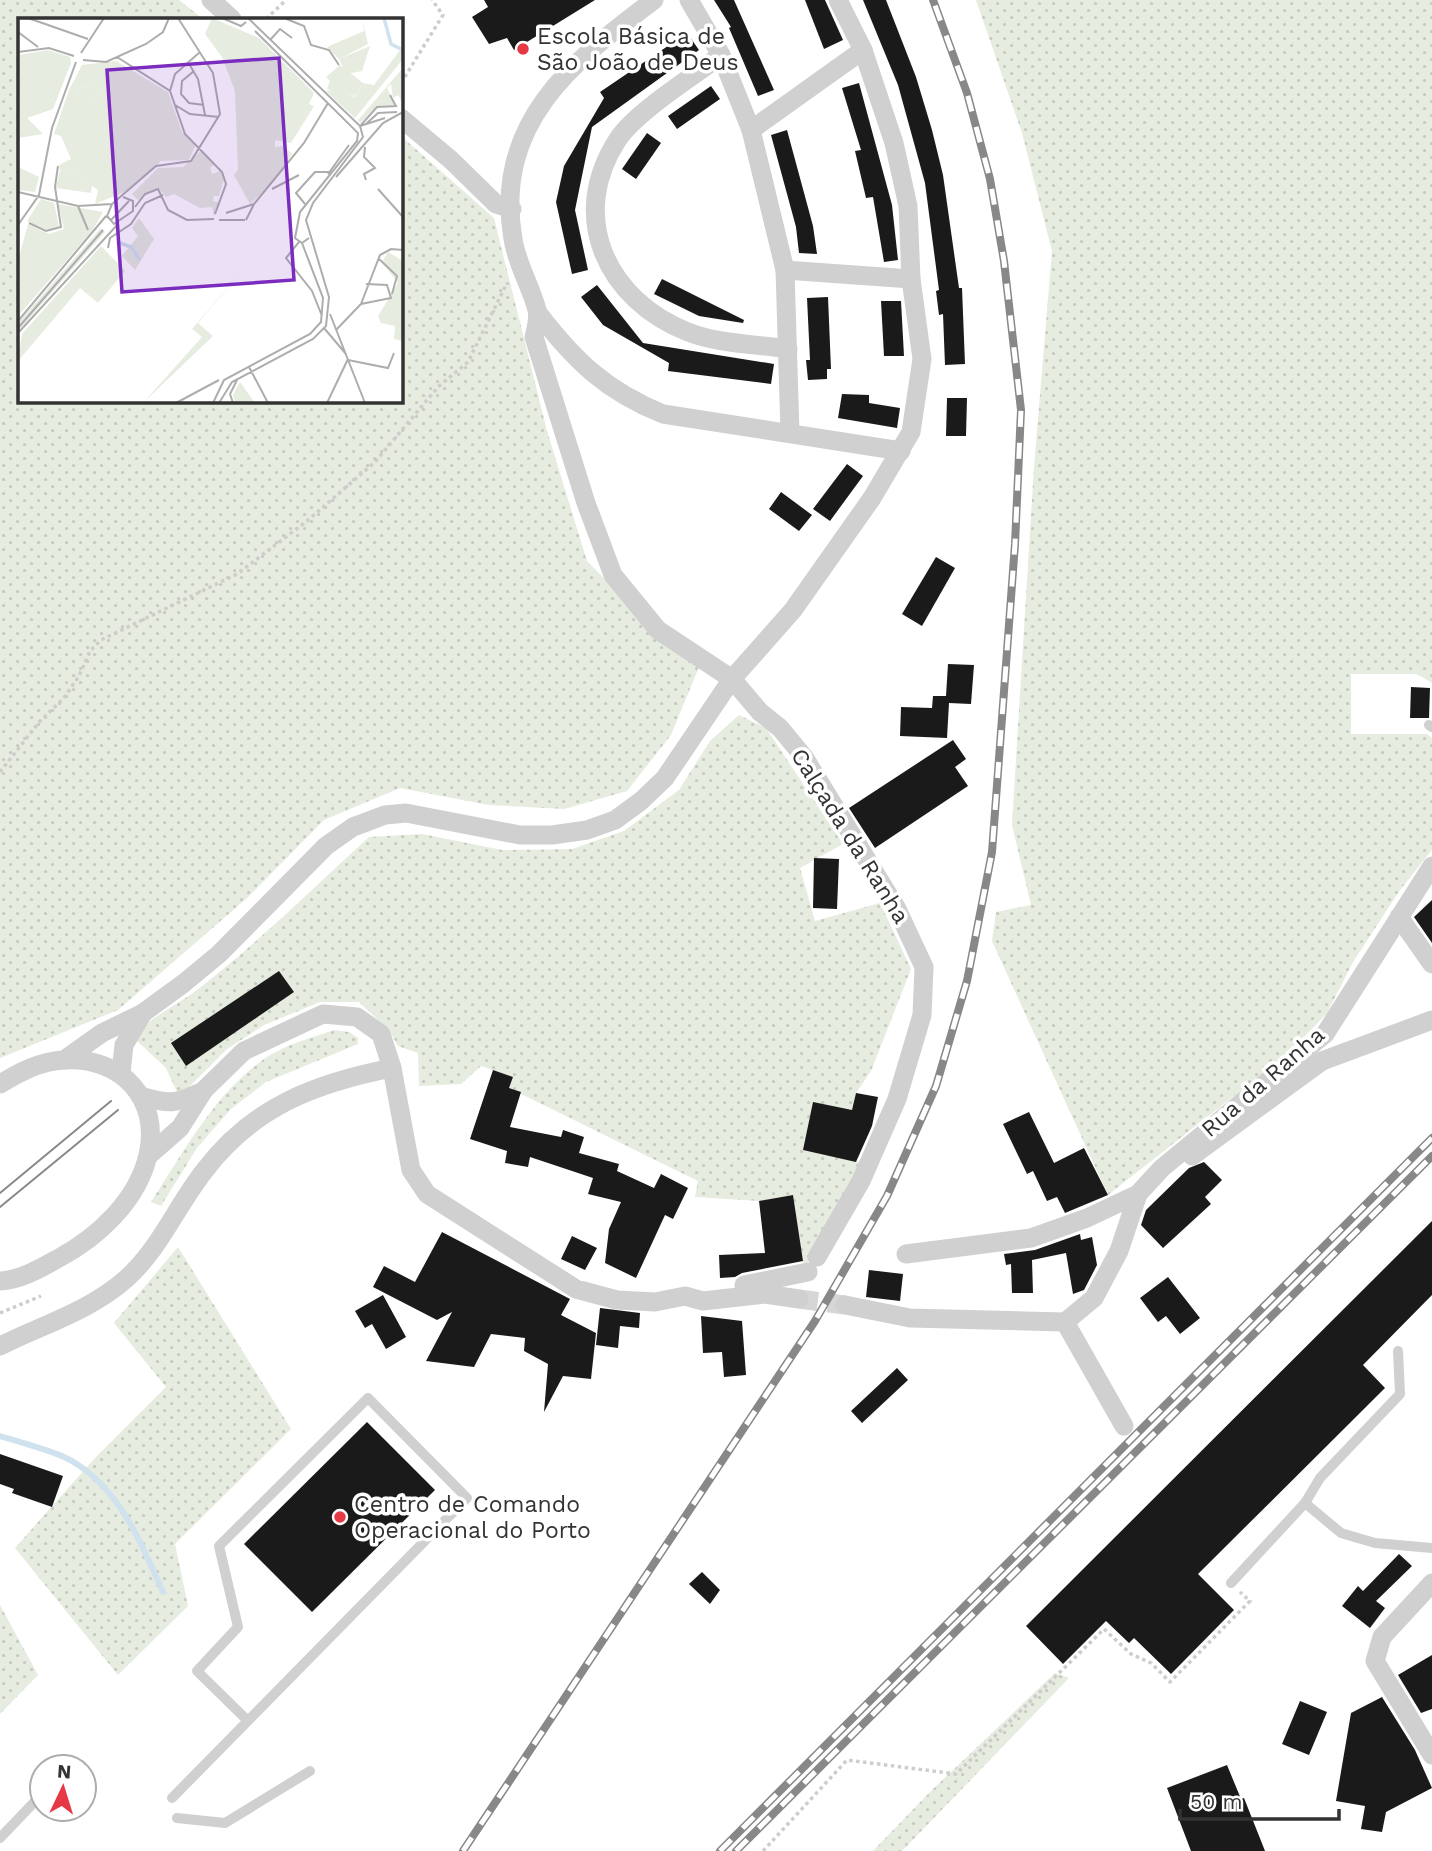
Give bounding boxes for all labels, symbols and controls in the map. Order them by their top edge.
inset map [18,18,402,402]
place label: Escola Básica de São João de Deus [537,23,739,76]
marker: Escola Básica de São João de Deus [515,41,531,57]
street label: Calçada da Ranha [785,744,915,928]
street label: Rua da Ranha [1196,1021,1330,1143]
place label: Centro de Comando Operacional do Porto [354,1491,591,1544]
marker: Centro de Comando Operacional do Porto [332,1509,348,1525]
north arrow [28,1753,98,1823]
text: N [56,1760,72,1784]
scale bar [1180,1778,1339,1822]
text: 50 m [1190,1789,1242,1814]

